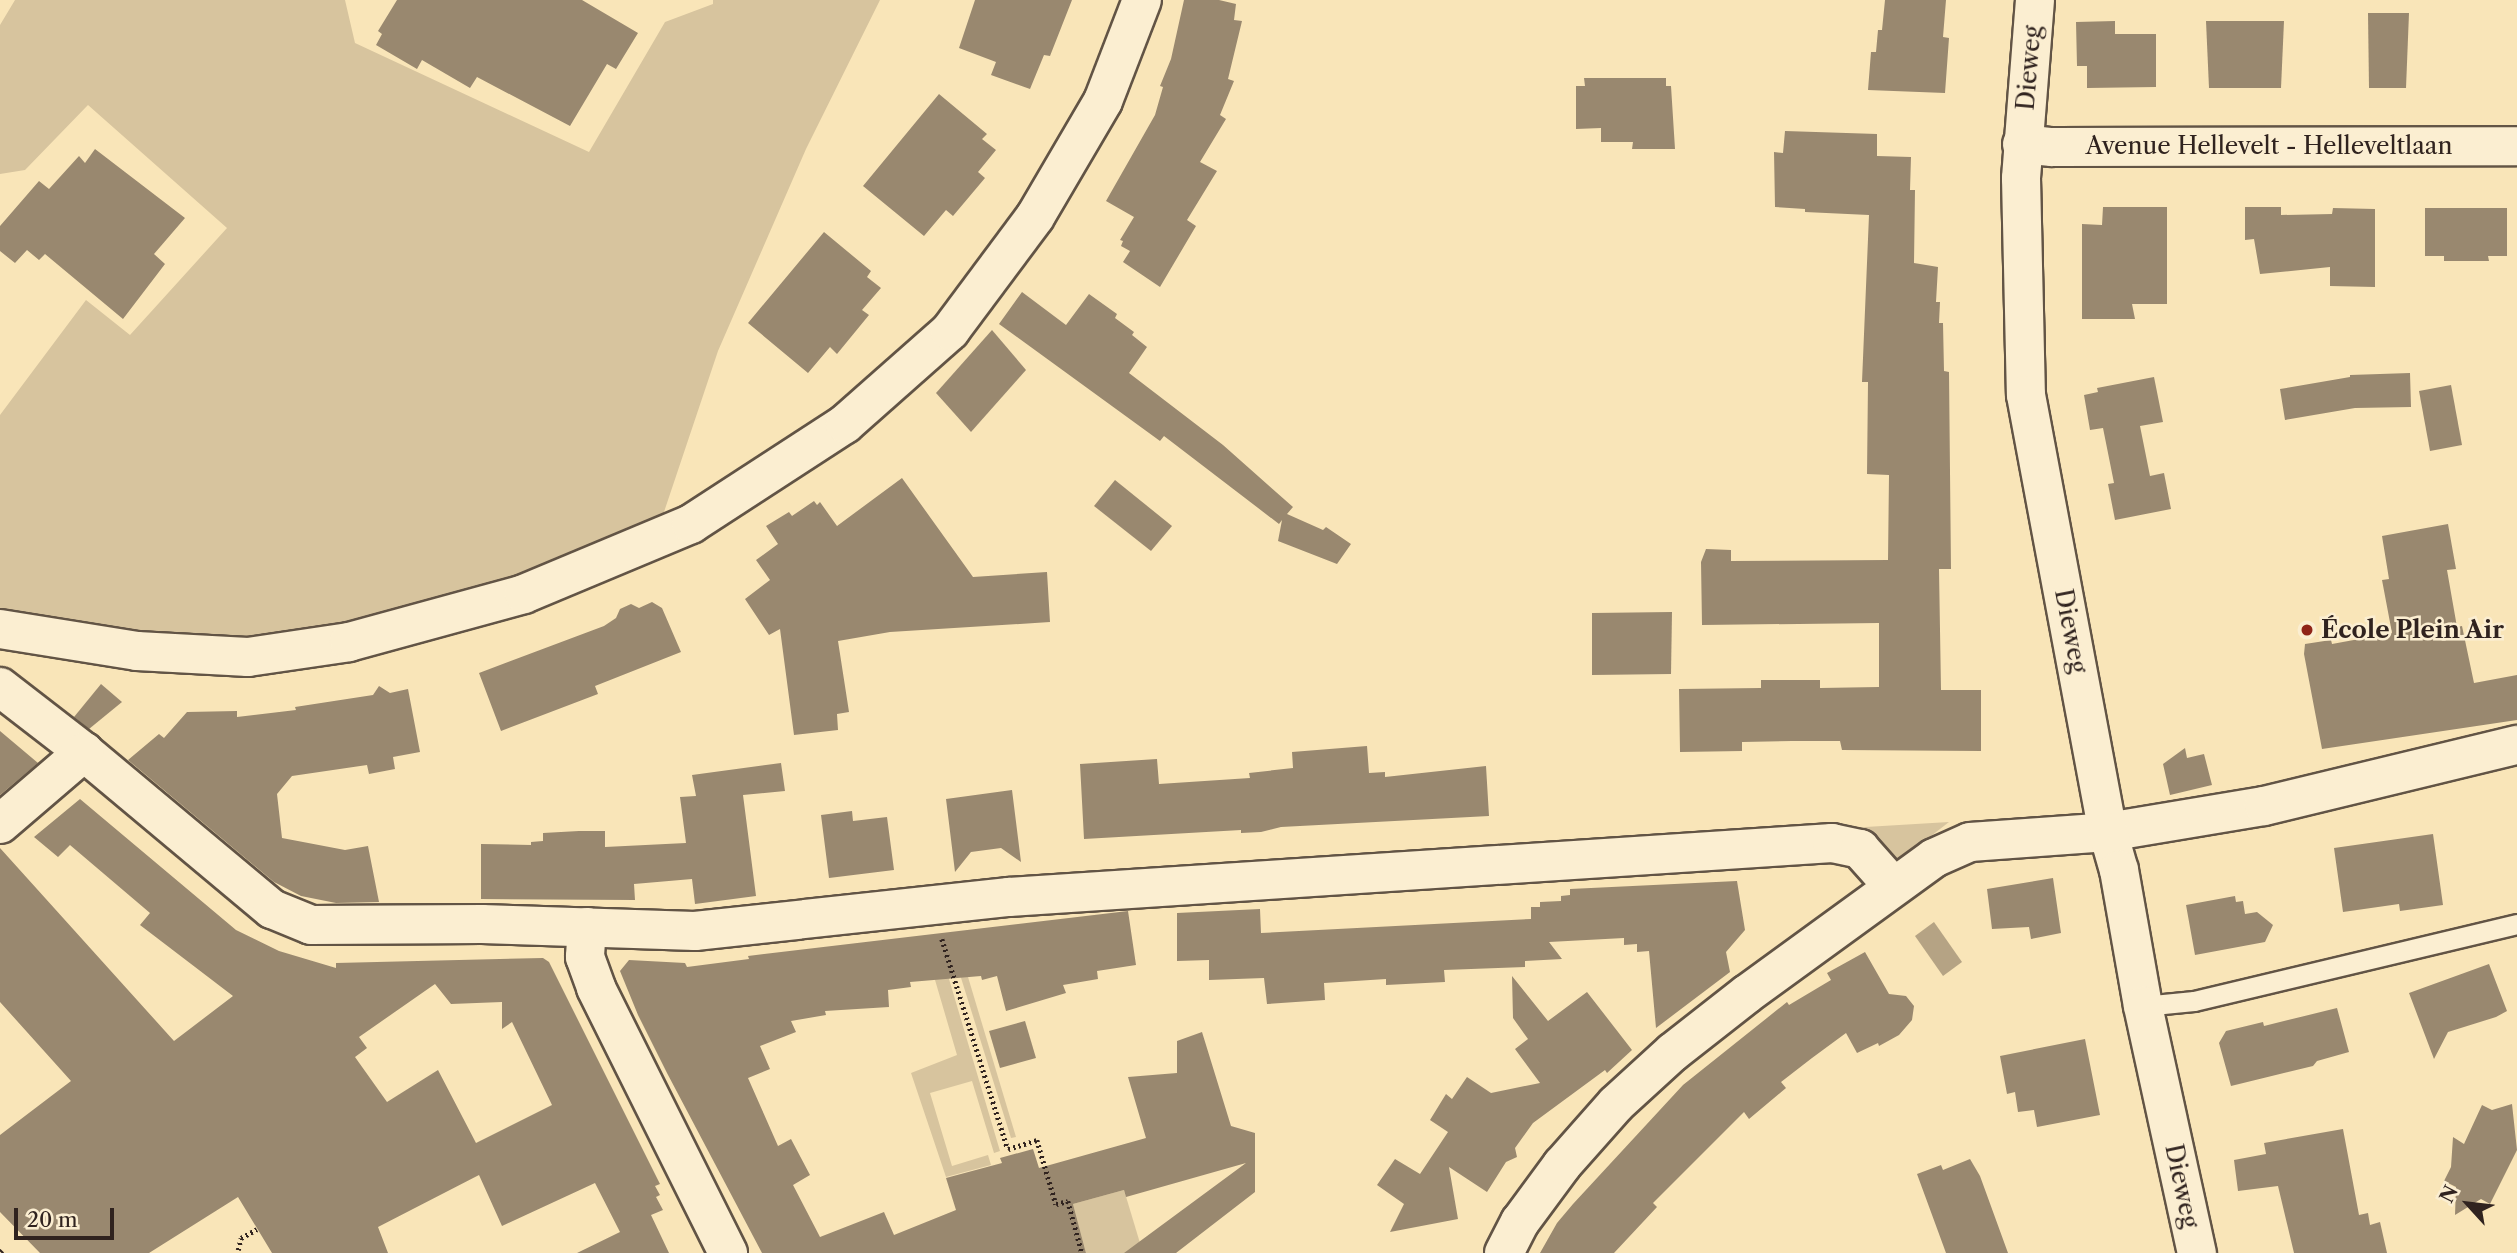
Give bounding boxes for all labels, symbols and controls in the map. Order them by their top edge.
street label: Dieweg [2011,24,2047,112]
street label: Avenue Hellevelt - Helleveltlaan [2085,132,2453,160]
street label: Dieweg [2049,586,2093,676]
place label: École Plein Air [2321,616,2505,644]
marker: École Plein Air [2299,622,2315,638]
street label: Dieweg [2159,1141,2205,1231]
north arrow [2433,1169,2503,1239]
text: N [2435,1182,2463,1207]
scale bar [18,1194,117,1238]
text: 20 m [27,1207,78,1232]

